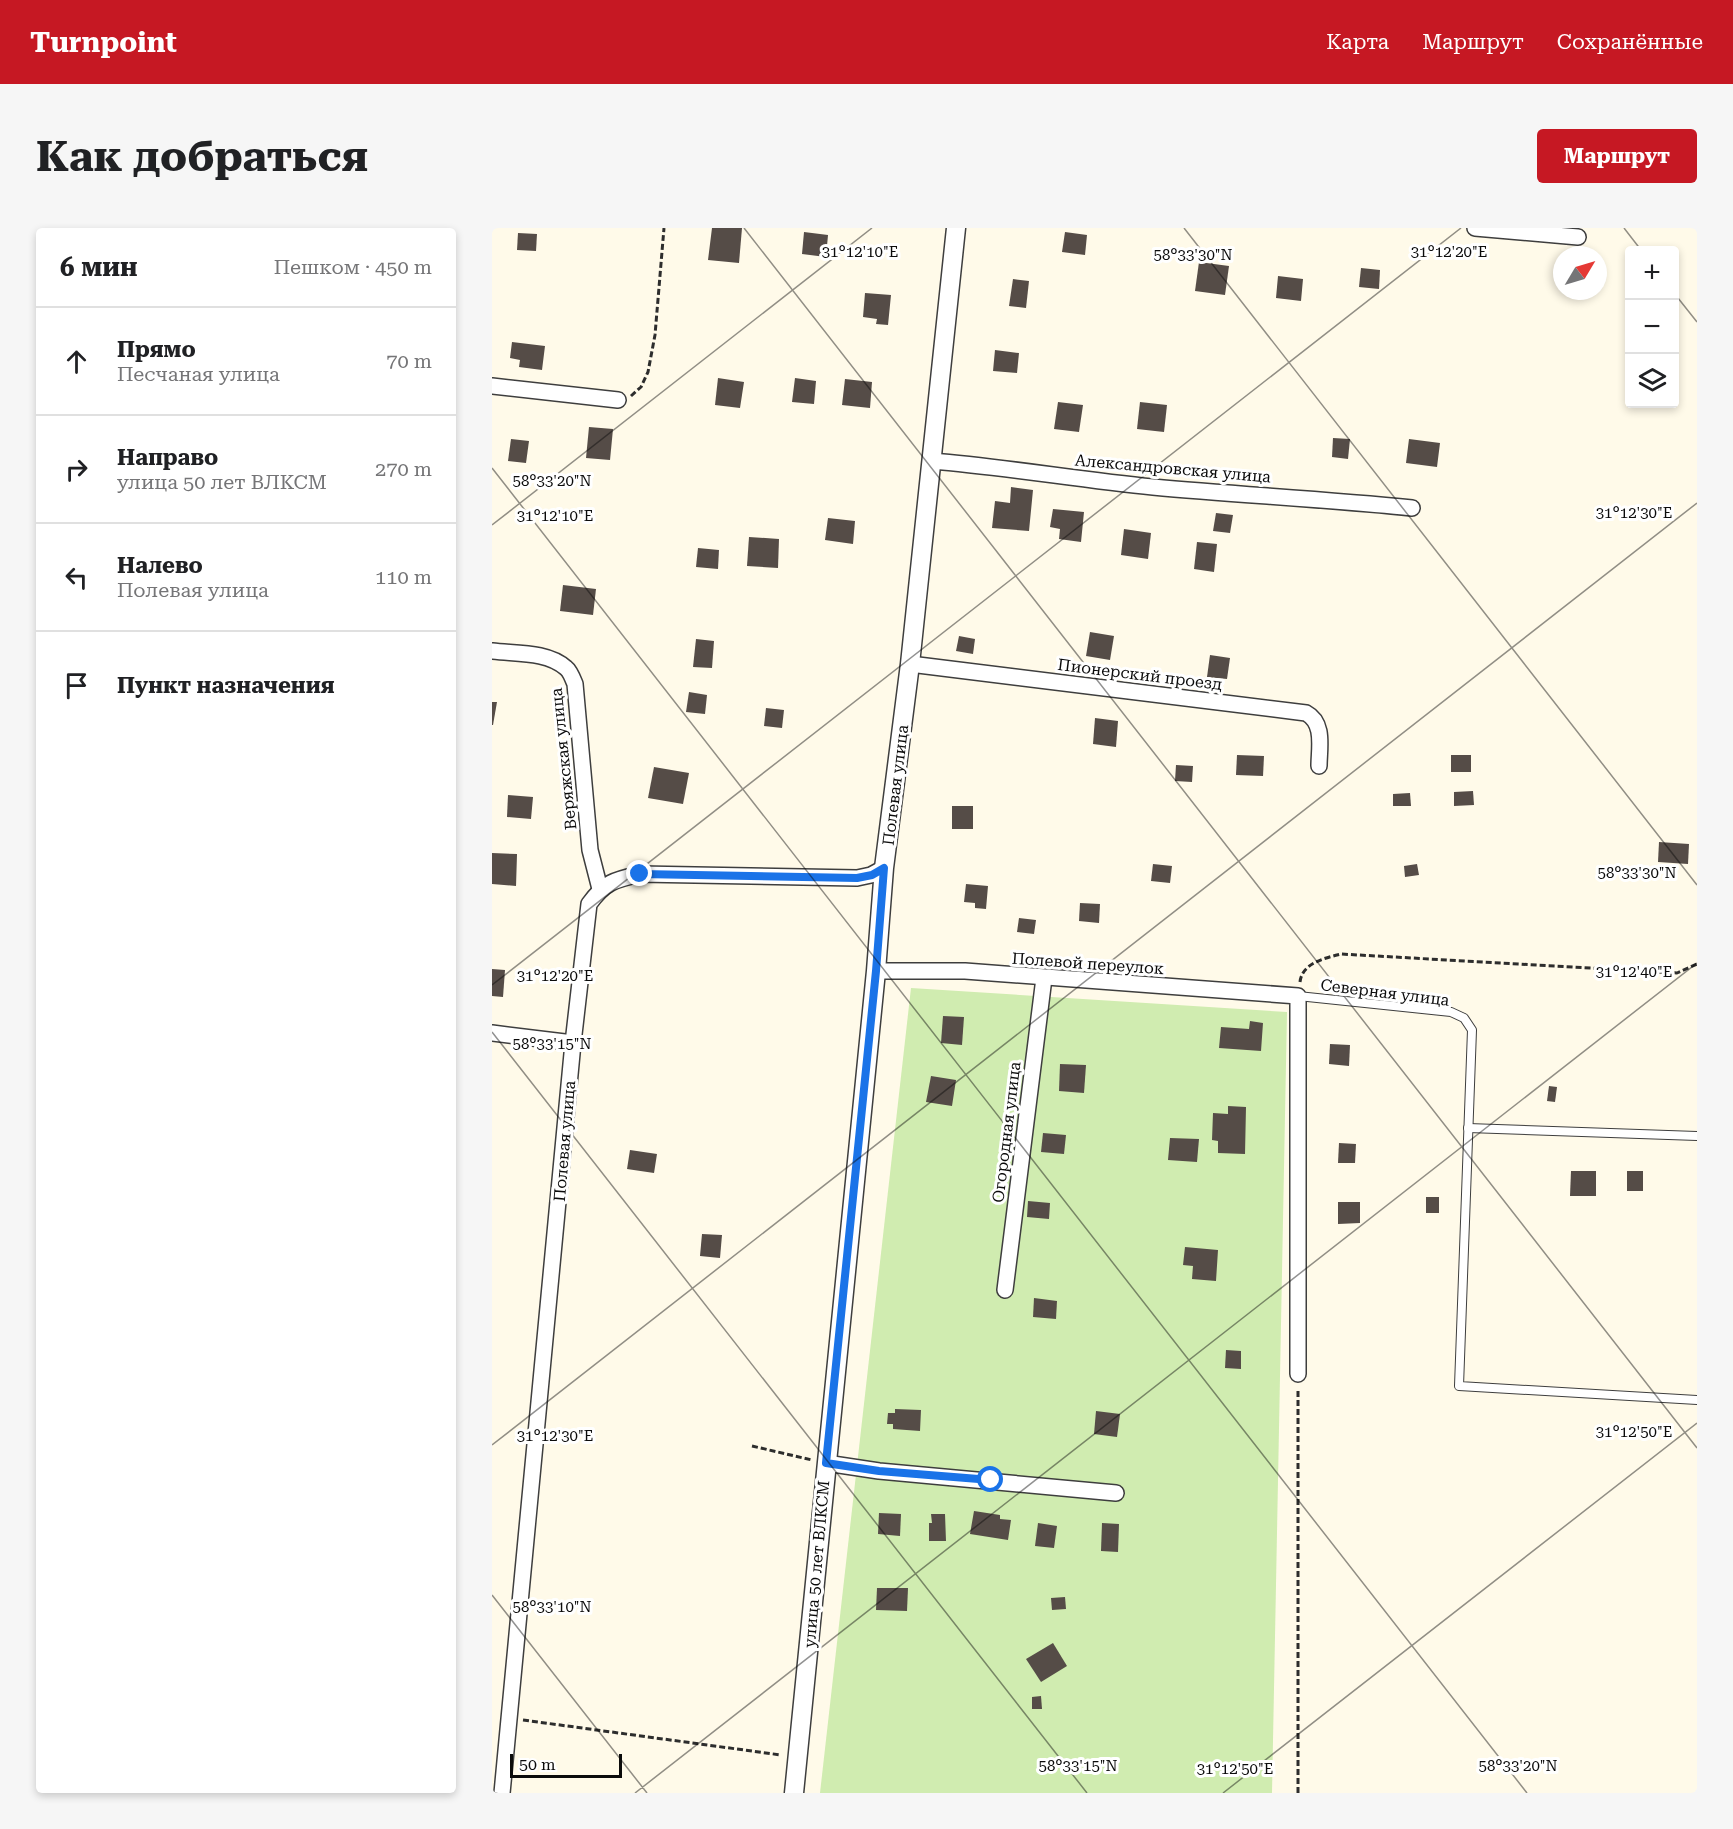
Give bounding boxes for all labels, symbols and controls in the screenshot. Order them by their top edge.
text: Turnpoint [30,26,177,59]
text: Карта [1326,30,1389,54]
text: Маршрут [1422,30,1524,54]
text: Сохранённые [1557,30,1703,54]
button: Маршрут [1537,129,1697,183]
text: Как добраться [36,132,368,181]
text: 31°12'10"E [822,243,898,261]
text: 31°12'20"E [1411,243,1487,261]
text: 58°33'30"N [1153,246,1233,264]
north arrow [1553,246,1607,300]
map controls [1625,246,1679,408]
button: + [1625,246,1679,300]
text: 6 мин [60,252,138,282]
text: Пешком · 450 m [274,255,432,279]
button: − [1625,300,1679,354]
text: Прямо [117,337,196,362]
icon: ahead [60,345,93,378]
text: 70 m [386,349,432,373]
button: layers [1625,354,1679,408]
text: Песчаная улица [117,362,280,386]
text: Направо [117,445,218,470]
street label: Александровская улица [1074,450,1272,487]
icon: right [60,453,93,486]
text: 270 m [375,457,432,481]
text: улица 50 лет ВЛКСМ [117,470,327,494]
text: 58°33'20"N [512,472,592,490]
text: 31°12'30"E [1596,504,1672,522]
text: 31°12'10"E [517,507,593,525]
text: Налево [117,553,203,578]
icon: left [60,561,93,594]
text: 110 m [375,565,432,589]
text: Полевая улица [117,578,269,602]
street label: Пионерский проезд [1057,655,1223,694]
icon: arrive [60,669,93,702]
text: Пункт назначения [117,673,335,698]
street label: Веряжская улица [547,687,580,831]
street label: Полевая улица [879,723,912,846]
route end [626,860,652,886]
text: 58°33'30"N [1597,864,1677,882]
street label: Полевой переулок [1011,949,1165,978]
text: 31°12'40"E [1596,963,1672,981]
text: 31°12'20"E [517,967,593,985]
street label: Северная улица [1319,975,1451,1010]
text: 58°33'15"N [512,1035,592,1053]
street label: Огородная улица [988,1060,1025,1204]
street label: Полевая улица [550,1079,579,1202]
text: 31°12'50"E [1596,1423,1672,1441]
text: 31°12'30"E [517,1427,593,1445]
route start [977,1466,1003,1492]
street label: улица 50 лет ВЛКСМ [800,1480,833,1648]
text: 58°33'10"N [512,1598,592,1616]
scale bar [510,1751,622,1778]
text: 50 m [519,1755,556,1774]
text: 58°33'15"N [1038,1757,1118,1775]
text: 58°33'20"N [1478,1757,1558,1775]
text: 31°12'50"E [1197,1760,1273,1778]

